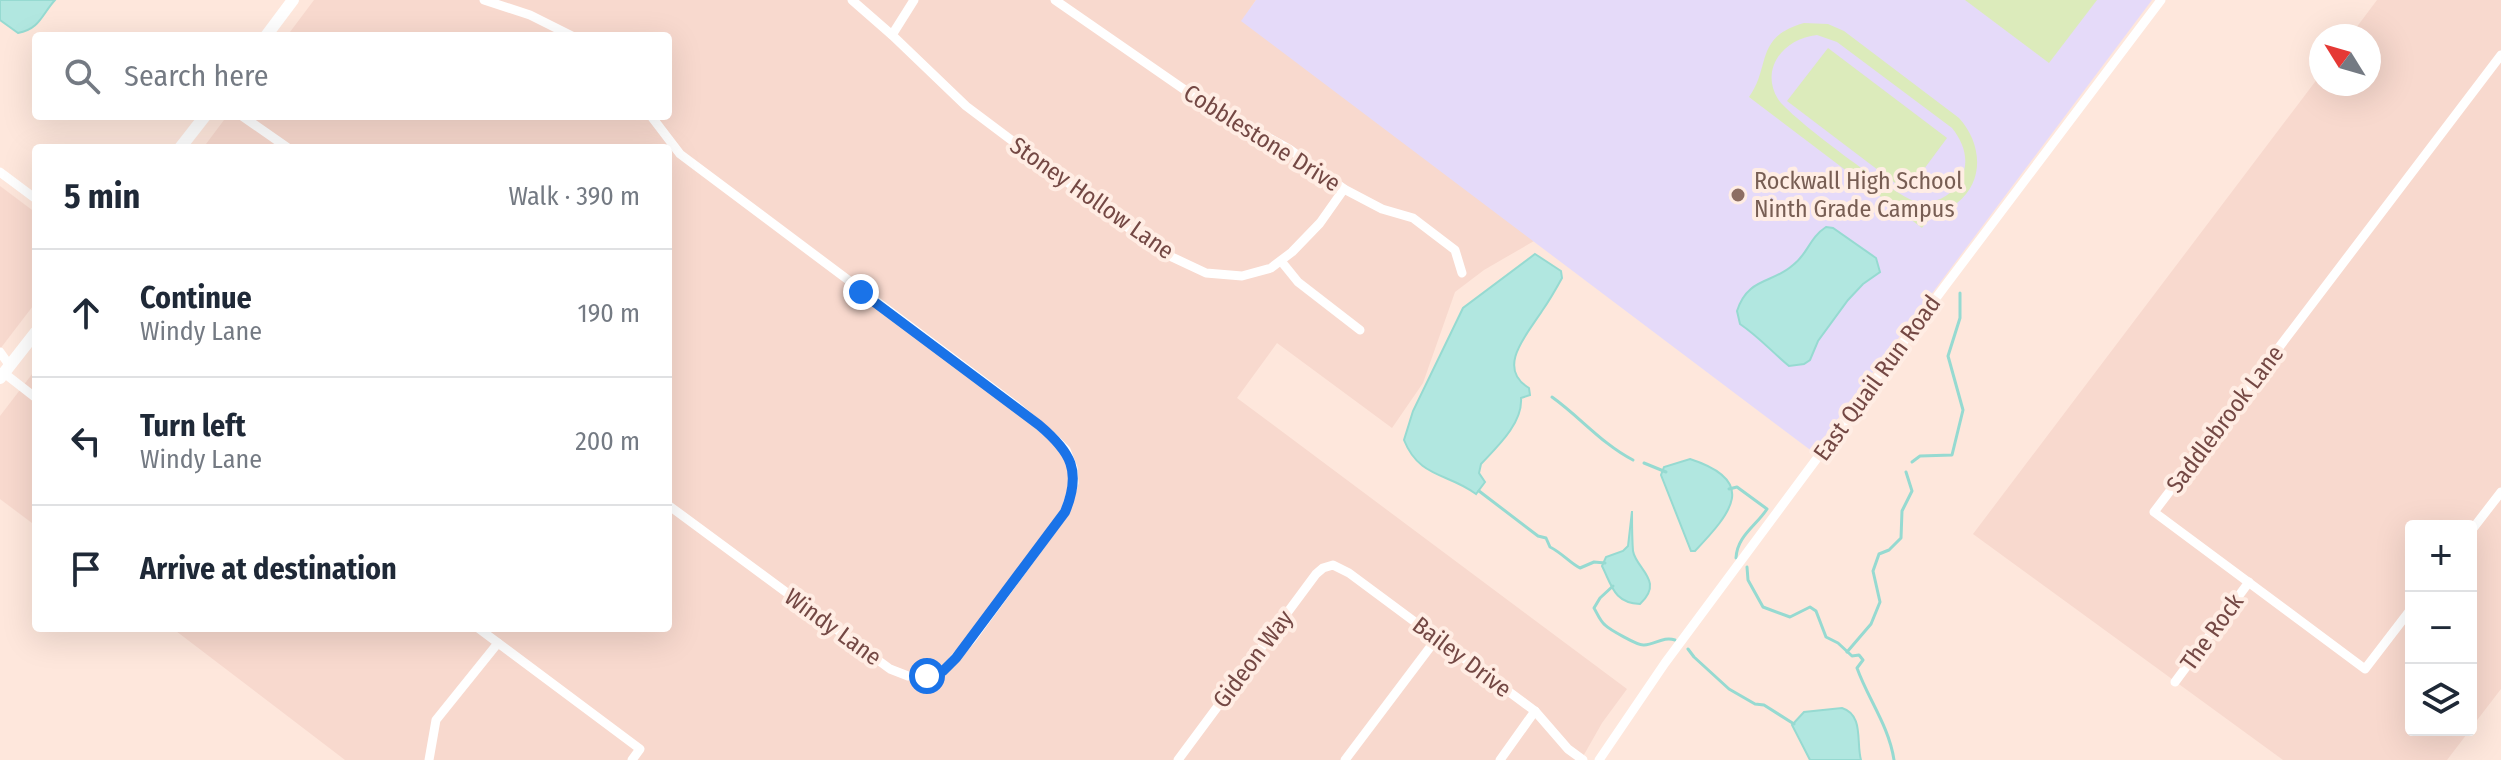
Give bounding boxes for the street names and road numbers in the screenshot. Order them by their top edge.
street label: Cobblestone Drive [1179,79,1345,197]
street label: Stoney Hollow Lane [1005,131,1179,265]
street label: East Quail Run Road [1808,290,1946,466]
street label: Saddlebrook Lane [2161,340,2289,498]
street label: Windy Lane [779,583,887,671]
street label: The Rock [2175,587,2250,676]
street label: Gideon Way [1207,605,1299,713]
street label: Bailey Drive [1407,611,1517,703]

